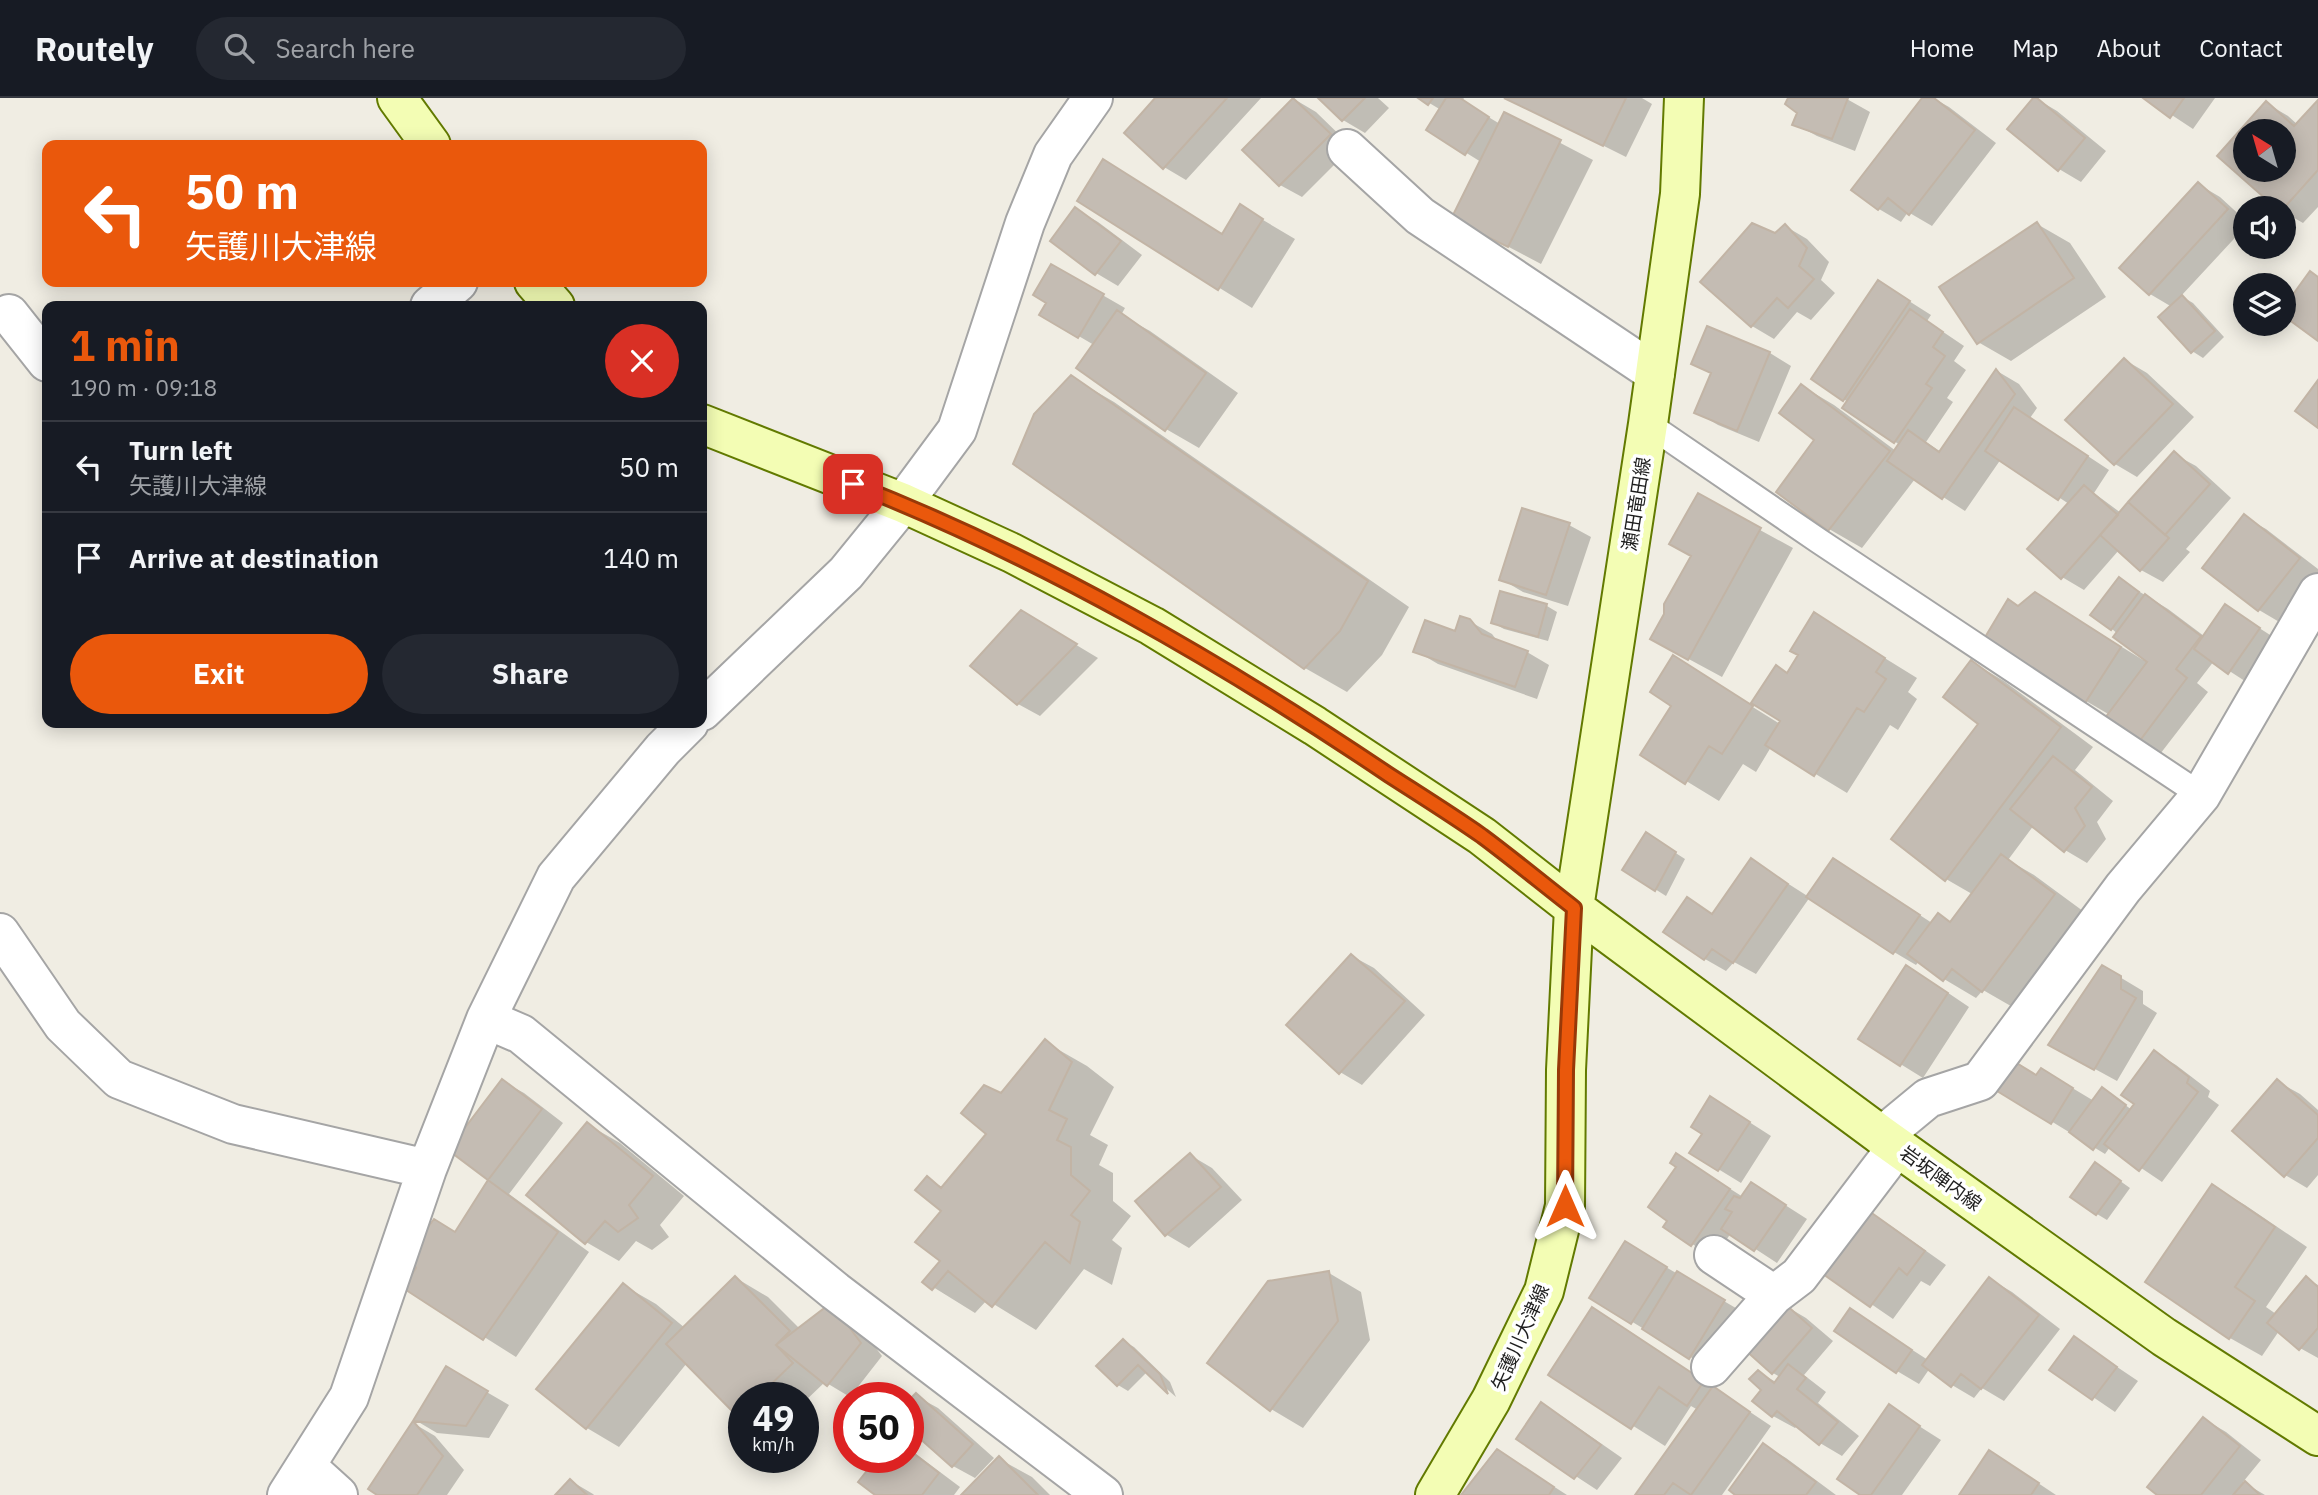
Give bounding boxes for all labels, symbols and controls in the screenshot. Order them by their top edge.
search box [196,17,686,80]
text: Routely [35,27,154,70]
icon: search [220,29,258,67]
text: Search here [276,31,415,65]
text: Home [1910,32,1974,64]
text: Map [2012,32,2058,64]
text: About [2096,32,2161,64]
text: Contact [2199,32,2283,64]
north arrow [2233,119,2296,182]
map controls [2233,119,2296,336]
text: 50 m [185,159,299,222]
icon: left [70,168,161,259]
button: sound [2233,196,2296,259]
text: 矢護川大津線 [185,225,377,267]
button: layers [2233,273,2296,336]
text: 1 min [70,318,180,373]
button: close [605,324,679,398]
text: 190 m · 09:18 [70,372,217,402]
text: Turn left [129,433,232,467]
icon: left [70,448,108,486]
text: 50 m [619,450,679,484]
pin [823,454,883,514]
street label: 瀬田竜田線 [1617,455,1655,553]
icon: arrive [834,465,872,503]
text: 矢護川大津線 [129,470,267,500]
icon: arrive [70,539,108,577]
text: Arrive at destination [129,541,379,575]
text: 140 m [603,541,679,575]
button: Exit [70,634,368,714]
button: Share [382,634,679,714]
street label: 岩坂陣内線 [1896,1140,1986,1216]
position arrow [1528,1169,1602,1243]
street label: 矢護川大津線 [1486,1280,1554,1394]
speed limit sign: 50 [833,1382,924,1473]
text: 49 [752,1395,795,1441]
text: km/h [752,1433,795,1456]

